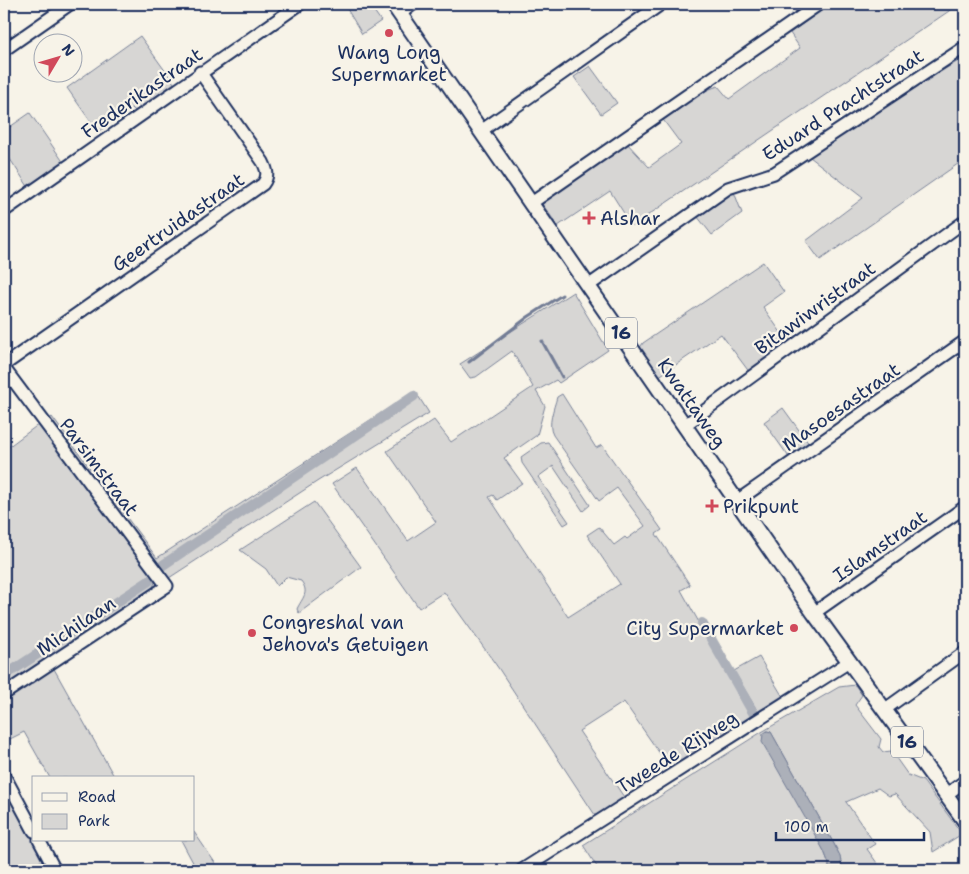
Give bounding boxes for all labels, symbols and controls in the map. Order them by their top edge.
marker: Wang Long Supermarket [383,27,395,39]
north arrow [32,32,82,82]
text: N [58,40,79,60]
place label: Wang Long Supermarket [331,40,447,87]
street label: Frederikastraat [76,42,208,144]
street label: Eduard Prachtstraat [757,43,929,167]
street label: Geertruidastraat [107,167,249,277]
place label: Alshar [600,206,661,231]
marker: Alshar [582,211,596,225]
street label: Bitawiwristraat [750,256,880,360]
road number: 16 [605,317,637,348]
street label: Kwattaweg [652,353,732,453]
street label: Masoesastraat [777,357,905,457]
street label: Parsimstraat [54,413,144,521]
place label: Prikpunt [723,494,799,519]
marker: Prikpunt [705,499,719,513]
street label: Islamstraat [828,504,932,588]
street label: Michilaan [32,590,120,662]
place label: Congreshal van Jehova's Getuigen [262,610,429,657]
place label: City Supermarket [626,616,784,641]
marker: City Supermarket [788,622,800,634]
marker: Congreshal van Jehova's Getuigen [246,627,258,639]
street label: Tweede Rijweg [612,705,742,799]
road number: 16 [891,726,923,758]
legend [32,776,195,842]
text: Road [78,787,116,807]
scale bar [776,809,924,841]
text: Park [78,811,110,831]
text: 100 m [784,817,829,837]

